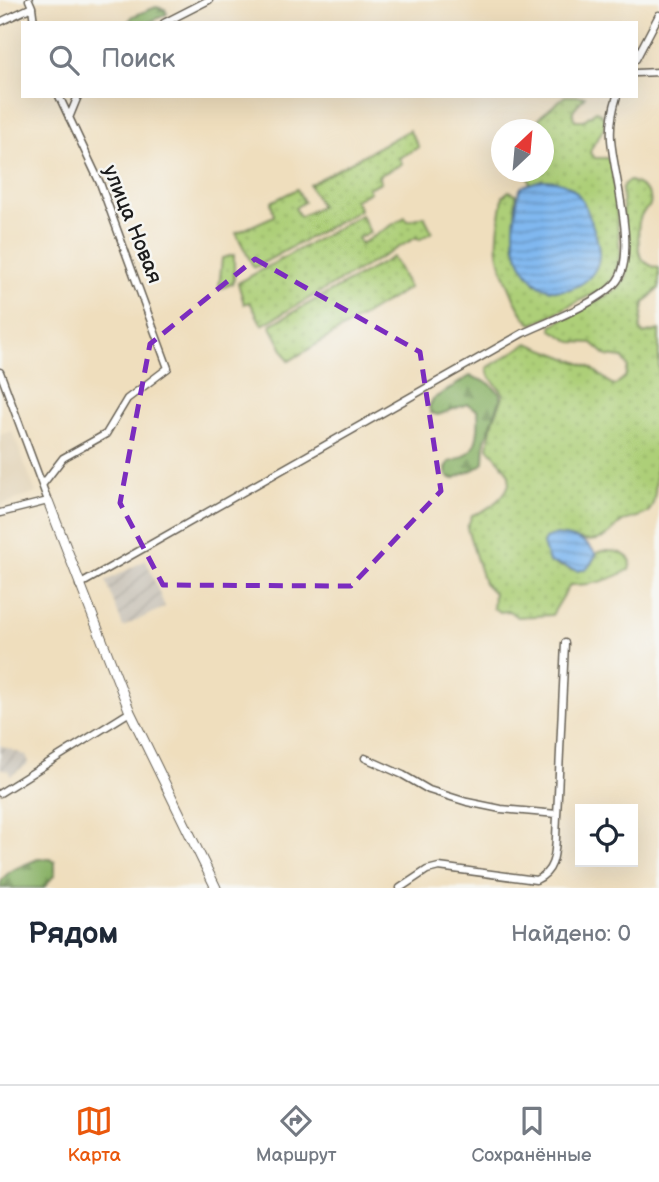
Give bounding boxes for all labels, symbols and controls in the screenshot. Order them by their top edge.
search box [21,21,638,98]
icon: search [45,41,83,79]
text: Поиск [101,44,175,75]
north arrow [491,119,554,182]
street label: улица Новая [97,161,168,287]
map controls [575,804,638,867]
button: locate [575,804,638,867]
text: Рядом [28,916,118,952]
text: Найдено: 0 [511,920,631,948]
tab: Карта [67,1102,121,1167]
tab: Маршрут [256,1102,337,1167]
tab: Сохранённые [472,1102,592,1167]

